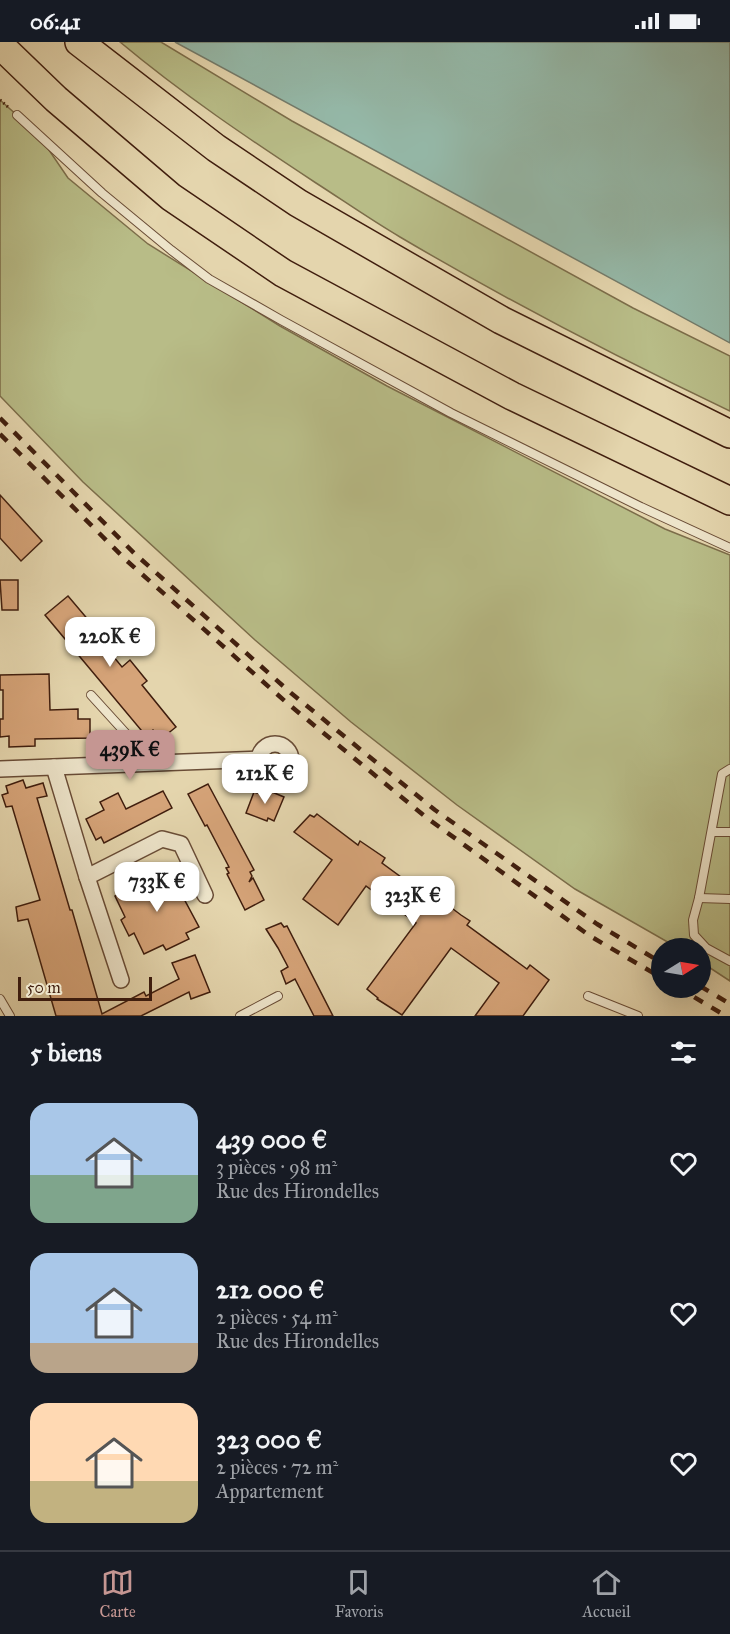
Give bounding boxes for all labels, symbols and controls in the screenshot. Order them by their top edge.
text: 06:41 [30,8,81,35]
pin: 220K € [61,617,159,668]
text: 220K € [79,624,141,648]
pin: 439K € [81,730,179,781]
text: 439K € [100,737,160,761]
pin: 212K € [216,754,314,805]
text: 212K € [236,761,294,785]
pin: 733K € [108,862,206,913]
text: 733K € [128,869,186,893]
pin: 323K € [364,876,462,927]
text: 323K € [385,883,441,907]
north arrow [651,938,711,998]
map controls [651,938,711,998]
scale bar [18,974,152,1001]
text: 50 m [27,978,61,997]
text: 5 biens [30,1036,102,1068]
icon: filters [667,1036,700,1069]
text: 439 000 € [216,1123,327,1155]
icon: home [78,1127,150,1199]
icon: heart [667,1147,700,1180]
text: 3 pièces · 98 m² [216,1155,337,1179]
text: Rue des Hirondelles [216,1179,379,1203]
text: 212 000 € [216,1273,324,1305]
icon: home [78,1277,150,1349]
icon: heart [667,1297,700,1330]
text: 2 pièces · 54 m² [216,1305,338,1329]
text: Rue des Hirondelles [216,1329,379,1353]
text: 323 000 € [216,1423,322,1455]
icon: home [78,1427,150,1499]
icon: heart [667,1447,700,1480]
text: 2 pièces · 72 m² [216,1455,338,1479]
text: Appartement [216,1479,324,1503]
tab: Carte [100,1566,136,1621]
tab: Favoris [335,1566,383,1621]
tab: Accueil [582,1566,630,1621]

